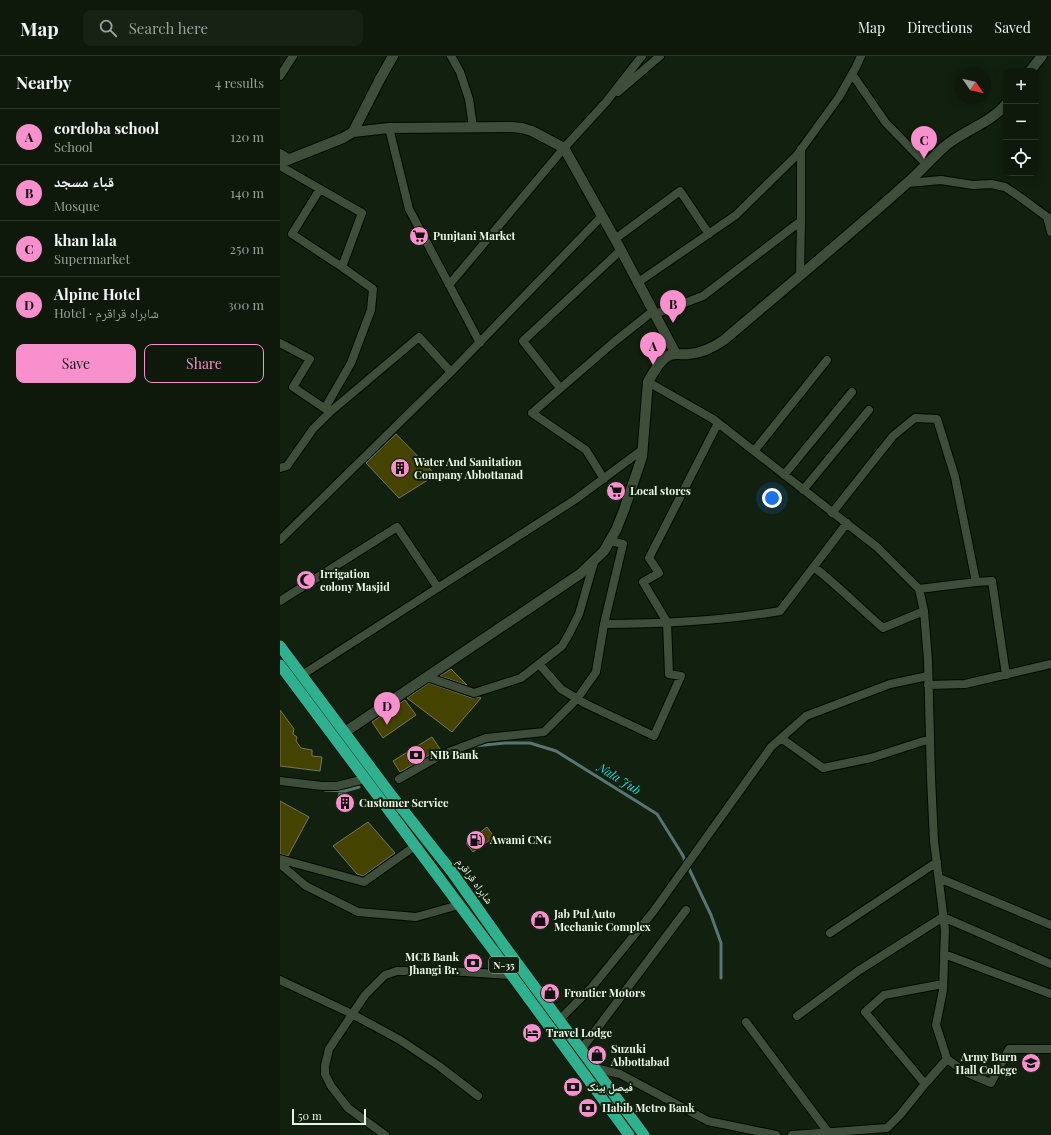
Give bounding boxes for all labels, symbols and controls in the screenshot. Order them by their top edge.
search box [83,10,363,46]
text: Map [20,15,59,41]
icon: search [97,17,119,39]
text: Search here [129,18,208,38]
text: Map [858,18,885,37]
text: Directions [907,18,973,37]
text: Saved [995,18,1031,37]
north arrow [955,68,991,104]
map controls [1003,68,1039,176]
button: + [1003,68,1039,104]
text: Nearby [16,71,71,93]
text: 4 results [215,74,264,91]
button: − [1003,104,1039,140]
text: cordoba school [54,118,159,138]
pin: C [911,126,937,159]
text: A [25,128,33,145]
text: 120 m [230,128,264,145]
text: School [54,138,93,155]
button: locate [1003,140,1039,176]
text: قباء مسجد [54,171,114,191]
text: B [25,184,33,201]
text: 140 m [230,184,264,201]
text: Mosque [54,197,99,214]
supermarket icon: Punjtani Market [408,225,430,247]
place label: Punjtani Market [433,228,515,243]
text: khan lala [54,230,117,250]
text: C [24,240,34,257]
text: 250 m [230,240,264,257]
text: Supermarket [54,250,130,267]
text: Alpine Hotel [54,284,140,304]
pin: B [660,290,686,323]
text: D [24,296,34,313]
text: 300 m [228,296,264,313]
text: Hotel · شاہراہ قراقرم [54,304,159,321]
pin: A [640,332,666,365]
button: Save [16,344,136,383]
button: Share [144,344,264,383]
place label: Water And Sanitation Company Abbottanad [413,454,523,482]
building icon: Water And Sanitation Company Abbottanad [389,457,411,479]
supermarket icon: Local stores [605,480,627,502]
place label: Local stores [630,483,691,498]
your location [762,488,782,508]
place label: Irrigation colony Masjid [320,566,390,594]
mosque icon: Irrigation colony Masjid [295,569,317,591]
pin: D [374,692,400,725]
bank icon: NIB Bank [405,744,427,766]
place label: NIB Bank [430,747,479,762]
water label: Nala Jub [594,758,644,798]
building icon: Customer Service [334,792,356,814]
place label: Customer Service [359,795,449,810]
fuel station icon: Awami CNG [465,829,487,851]
place label: Awami CNG [489,832,551,847]
street label: شاہراہ قراقرم [454,855,497,907]
place label: Jab Pul Auto Mechanic Complex [553,906,651,934]
shop icon: Jab Pul Auto Mechanic Complex [529,909,551,931]
place label: MCB Bank Jhangi Br. [405,949,460,977]
bank icon: MCB Bank Jhangi Br. [462,952,484,974]
road number: N-35 [489,957,519,973]
shop icon: Frontier Motors [539,982,561,1004]
place label: Frontier Motors [564,985,645,1000]
hotel icon: Travel Lodge [521,1022,543,1044]
place label: Travel Lodge [546,1025,612,1040]
place label: Suzuki Abbottabad [610,1041,670,1069]
shop icon: Suzuki Abbottabad [586,1044,608,1066]
place label: Army Burn Hall College [955,1049,1017,1077]
school or university icon: Army Burn Hall College [1020,1052,1042,1074]
bank icon: فیصل بینک [562,1076,584,1098]
place label: فیصل بینک [587,1079,633,1095]
bank icon: Habib Metro Bank [577,1097,599,1119]
place label: Habib Metro Bank [602,1100,695,1115]
scale bar [292,1107,366,1126]
text: 50 m [298,1108,322,1123]

